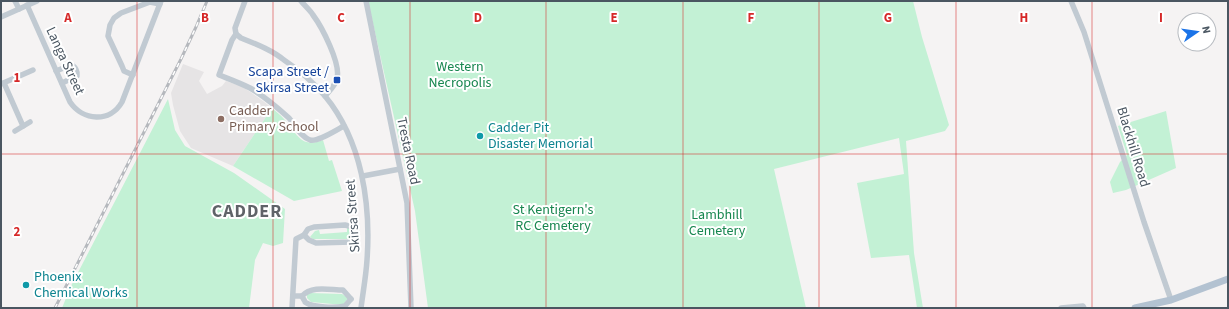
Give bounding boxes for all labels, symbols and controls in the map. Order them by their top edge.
text: A [63,9,72,27]
text: B [201,9,209,27]
text: C [337,9,345,27]
text: D [474,9,482,27]
text: E [610,9,618,27]
text: F [748,9,755,27]
text: G [884,9,892,27]
text: H [1020,9,1028,27]
text: I [1159,9,1163,27]
north arrow [1177,12,1217,52]
street label: Langa Street [40,24,90,99]
text: N [1198,25,1214,35]
park label: Western Necropolis [429,57,492,93]
place label: Scapa Street / Skirsa Street [248,62,329,98]
text: 1 [14,69,21,87]
marker: Scapa Street / Skirsa Street [332,75,342,85]
place label: Cadder Primary School [229,101,319,137]
street label: Blackhill Road [1111,104,1155,190]
marker: Cadder Primary School [216,114,226,124]
street label: Tresta Road [391,115,425,187]
place label: Cadder Pit Disaster Memorial [488,118,593,154]
marker: Cadder Pit Disaster Memorial [475,131,485,141]
street label: Skirsa Street [340,178,366,253]
district label: CADDER [212,199,282,224]
park label: St Kentigern's RC Cemetery [513,200,594,236]
park label: Lambhill Cemetery [689,205,746,241]
text: 2 [14,223,21,241]
place label: Phoenix Chemical Works [34,267,128,303]
marker: Phoenix Chemical Works [21,280,31,290]

